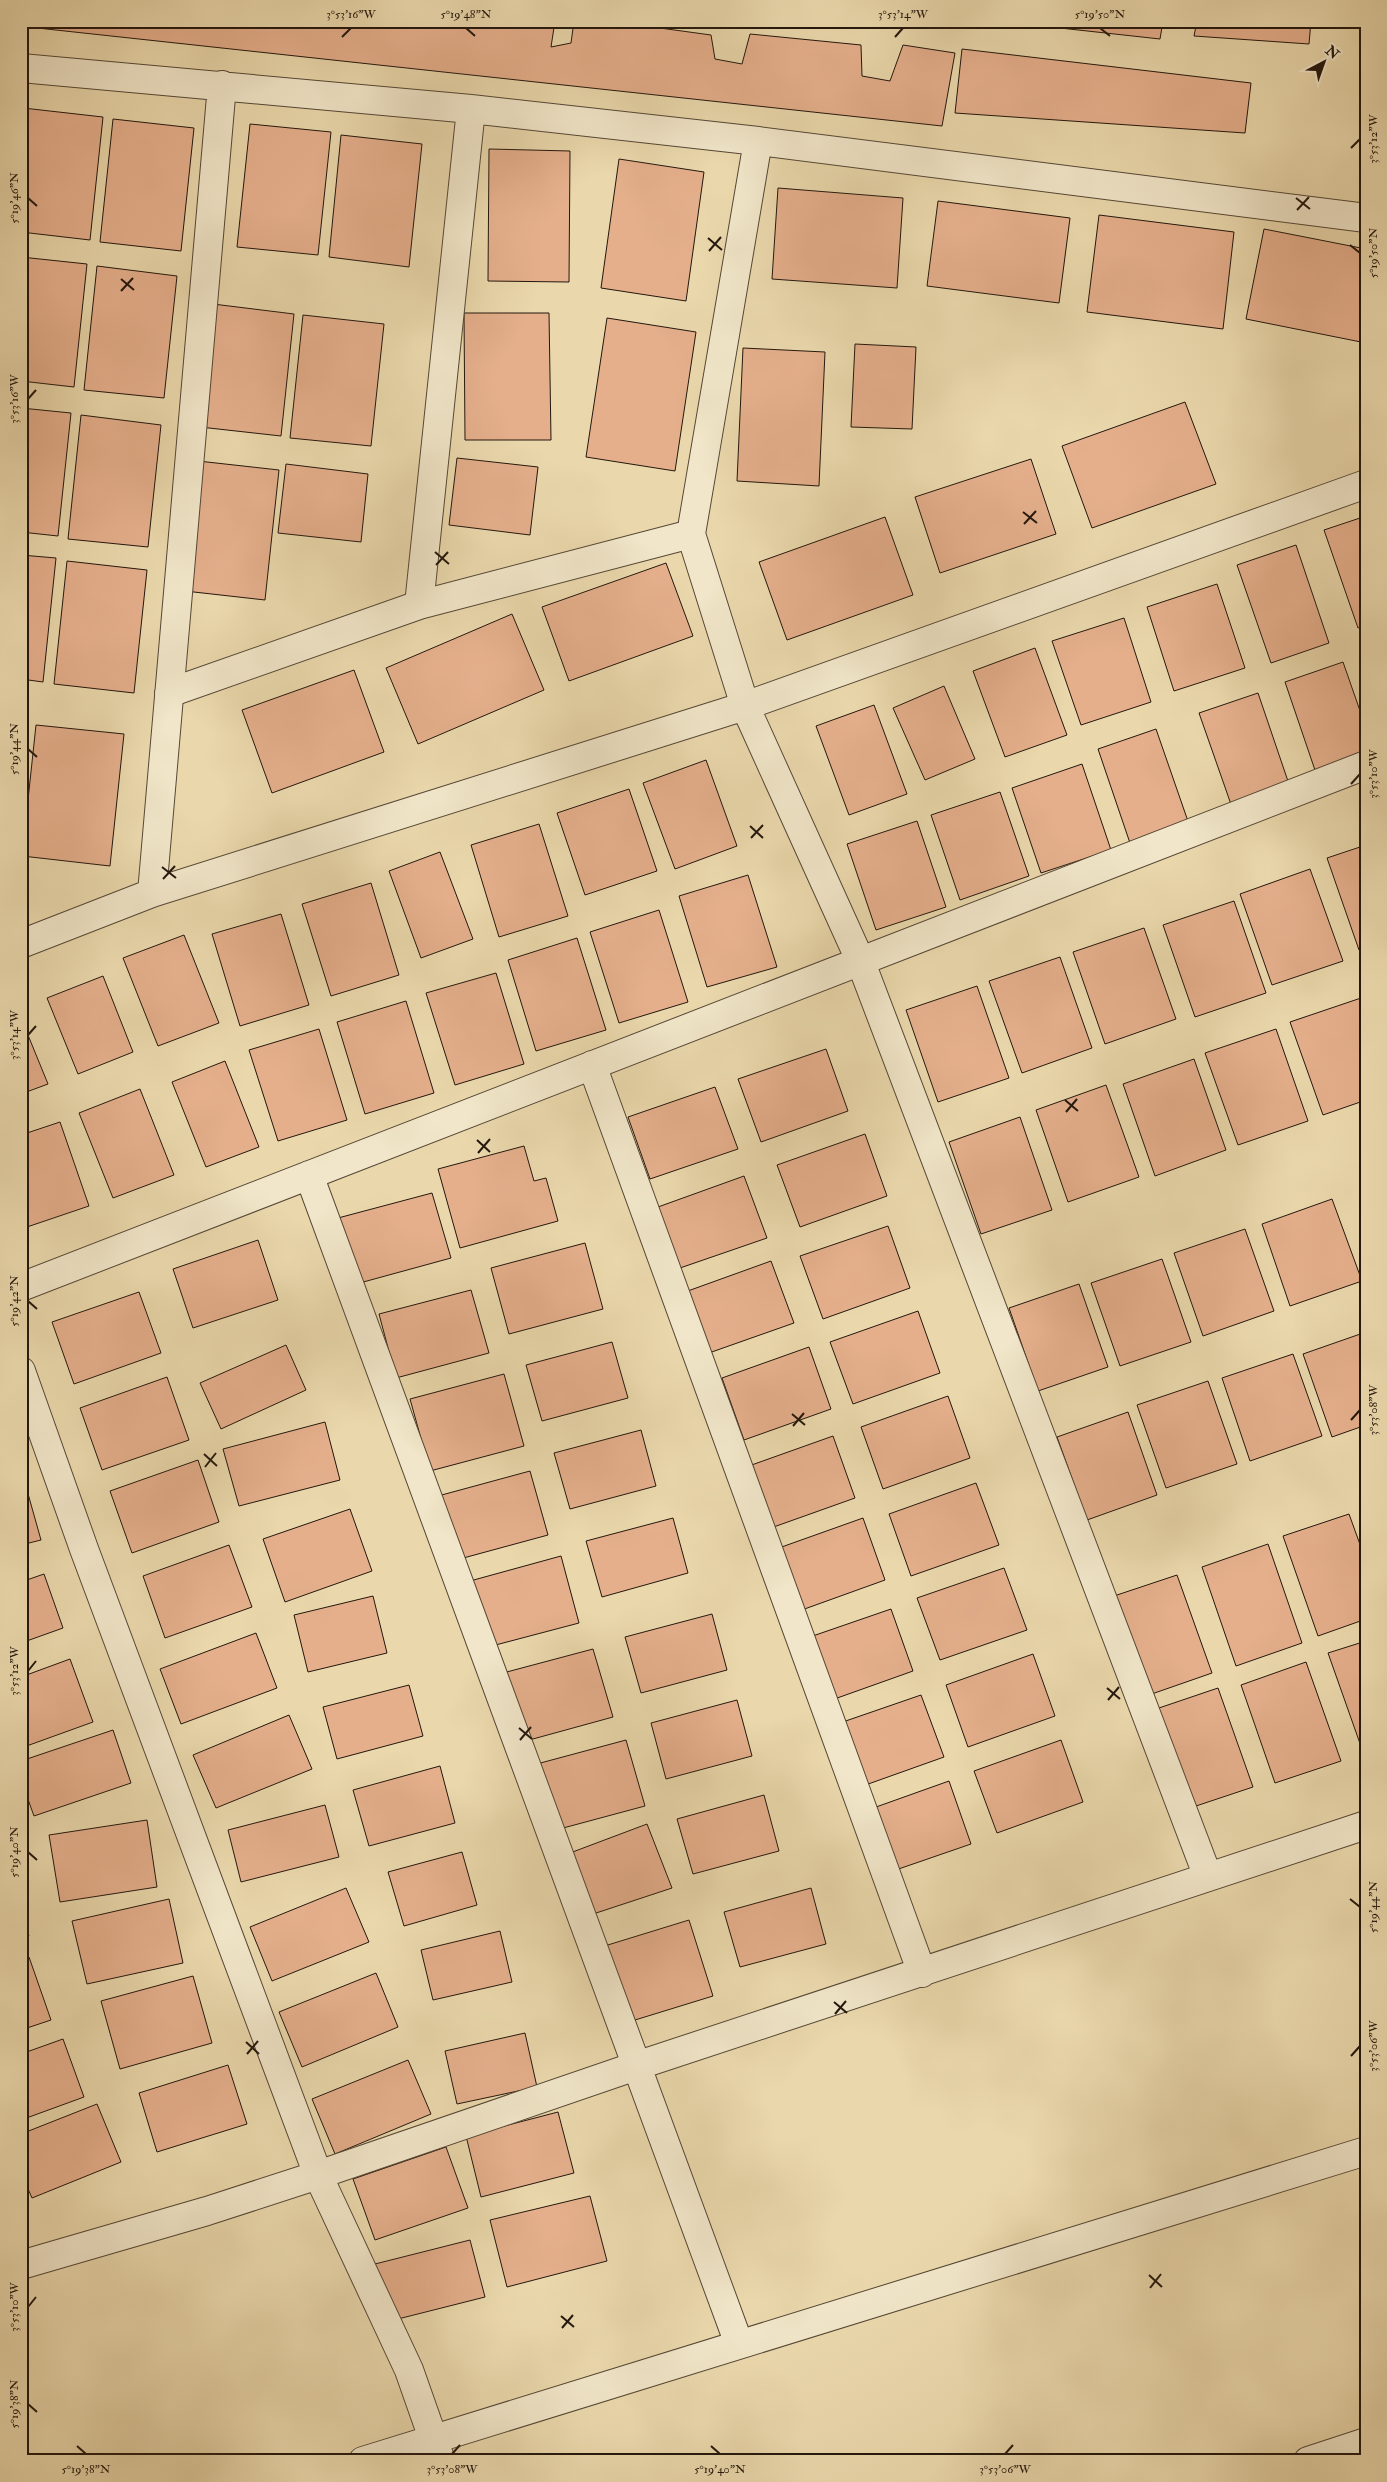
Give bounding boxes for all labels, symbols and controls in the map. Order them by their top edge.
text: 3°53'16"W [326,7,377,22]
text: 5°19'48"N [440,7,492,22]
text: 3°53'14"W [878,7,929,22]
text: 5°19'50"N [1075,7,1125,22]
north arrow [1300,38,1350,88]
text: N [1321,41,1343,63]
text: 3°53'12"W [1366,113,1381,164]
text: 5°19'46"N [7,172,22,224]
text: 5°19'50"N [1366,228,1381,278]
text: 3°53'16"W [7,373,22,424]
text: 5°19'44"N [7,723,22,775]
text: 3°53'10"W [1366,748,1381,799]
text: 3°53'14"W [7,1009,22,1060]
text: 5°19'42"N [7,1275,22,1327]
text: 3°53'08"W [1366,1384,1381,1436]
text: 3°53'12"W [7,1645,22,1696]
text: 5°19'40"N [7,1826,22,1878]
text: 5°19'44"N [1366,1881,1381,1933]
text: 3°53'06"W [1366,2019,1381,2072]
text: 3°53'10"W [7,2281,22,2332]
text: 5°19'38"N [7,2379,22,2429]
text: 5°19'38"N [61,2462,111,2477]
text: 3°53'08"W [426,2462,478,2477]
text: 5°19'40"N [694,2462,746,2477]
text: 3°53'06"W [979,2462,1032,2477]

